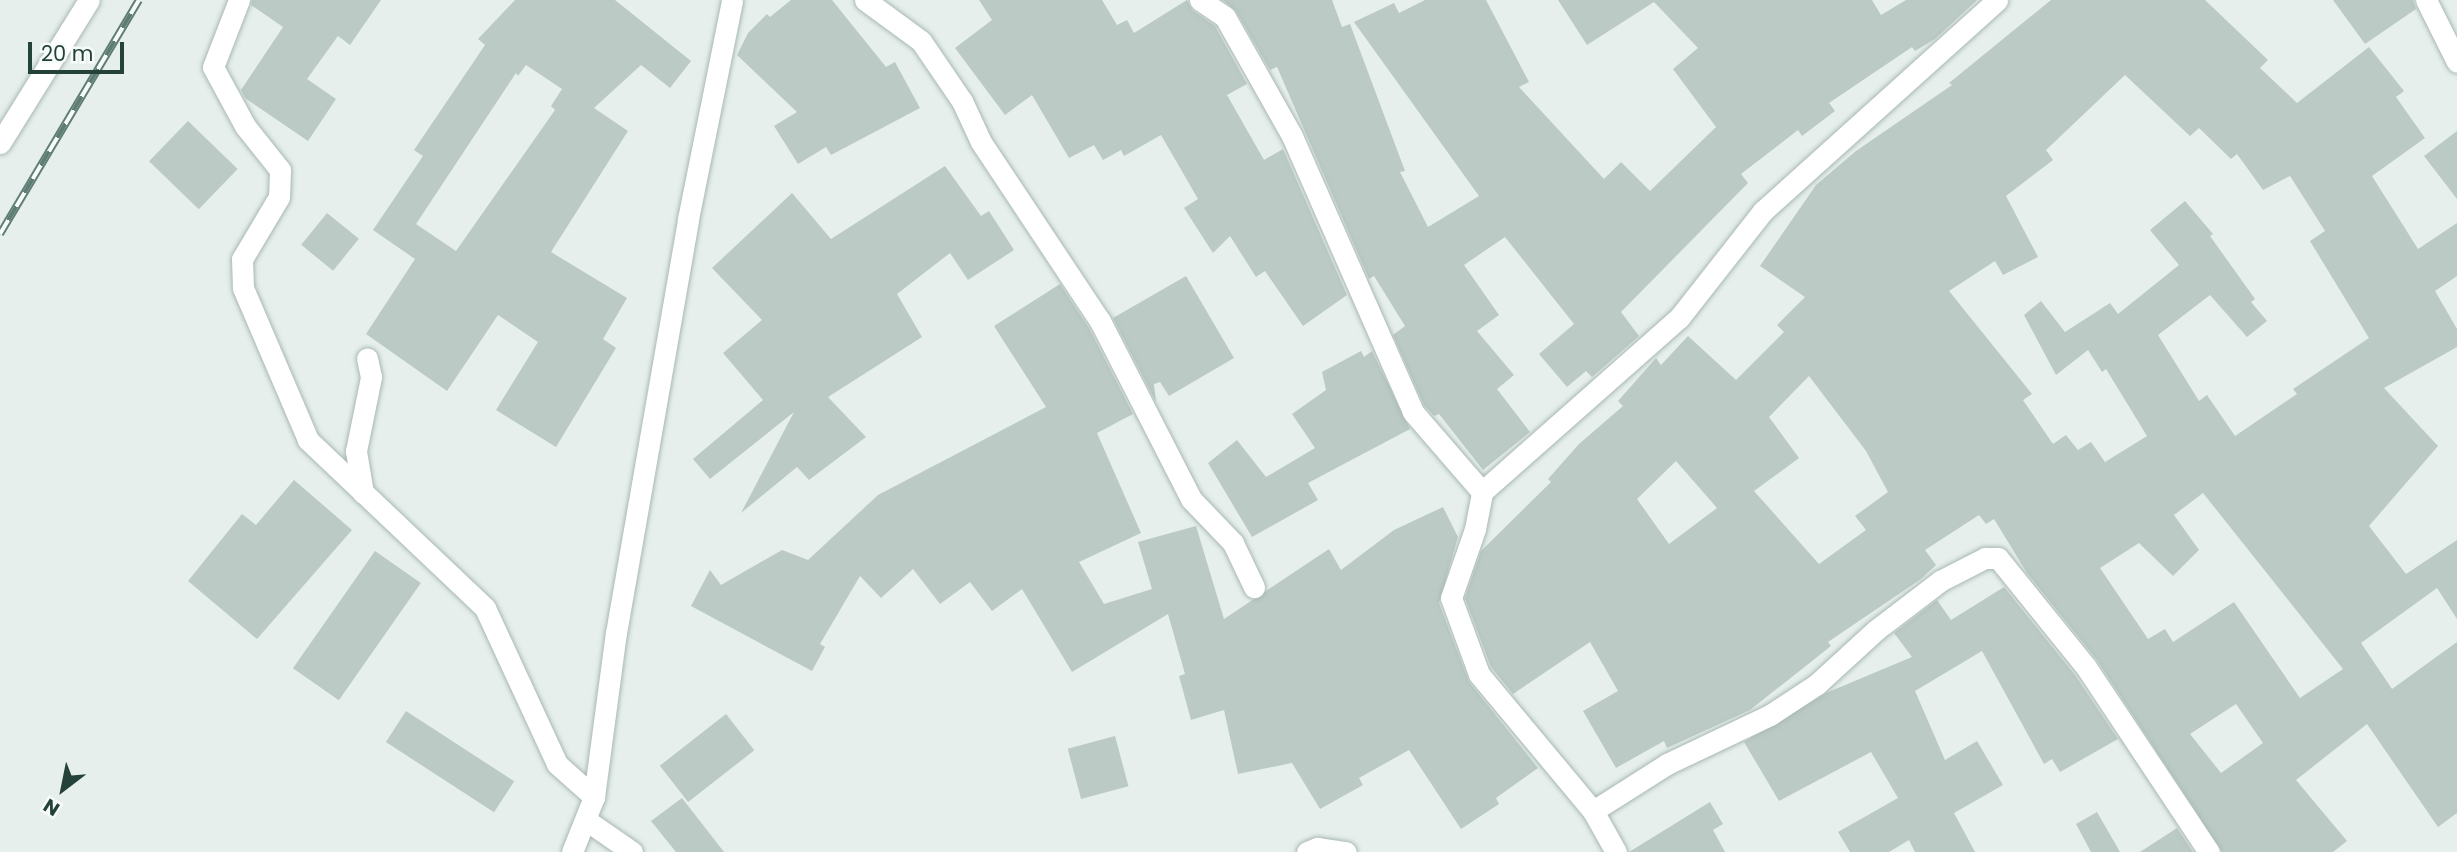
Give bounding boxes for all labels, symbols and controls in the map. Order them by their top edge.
scale bar [32,28,128,72]
text: 20 m [41,39,94,68]
north arrow [28,754,98,824]
text: N [38,792,65,822]

